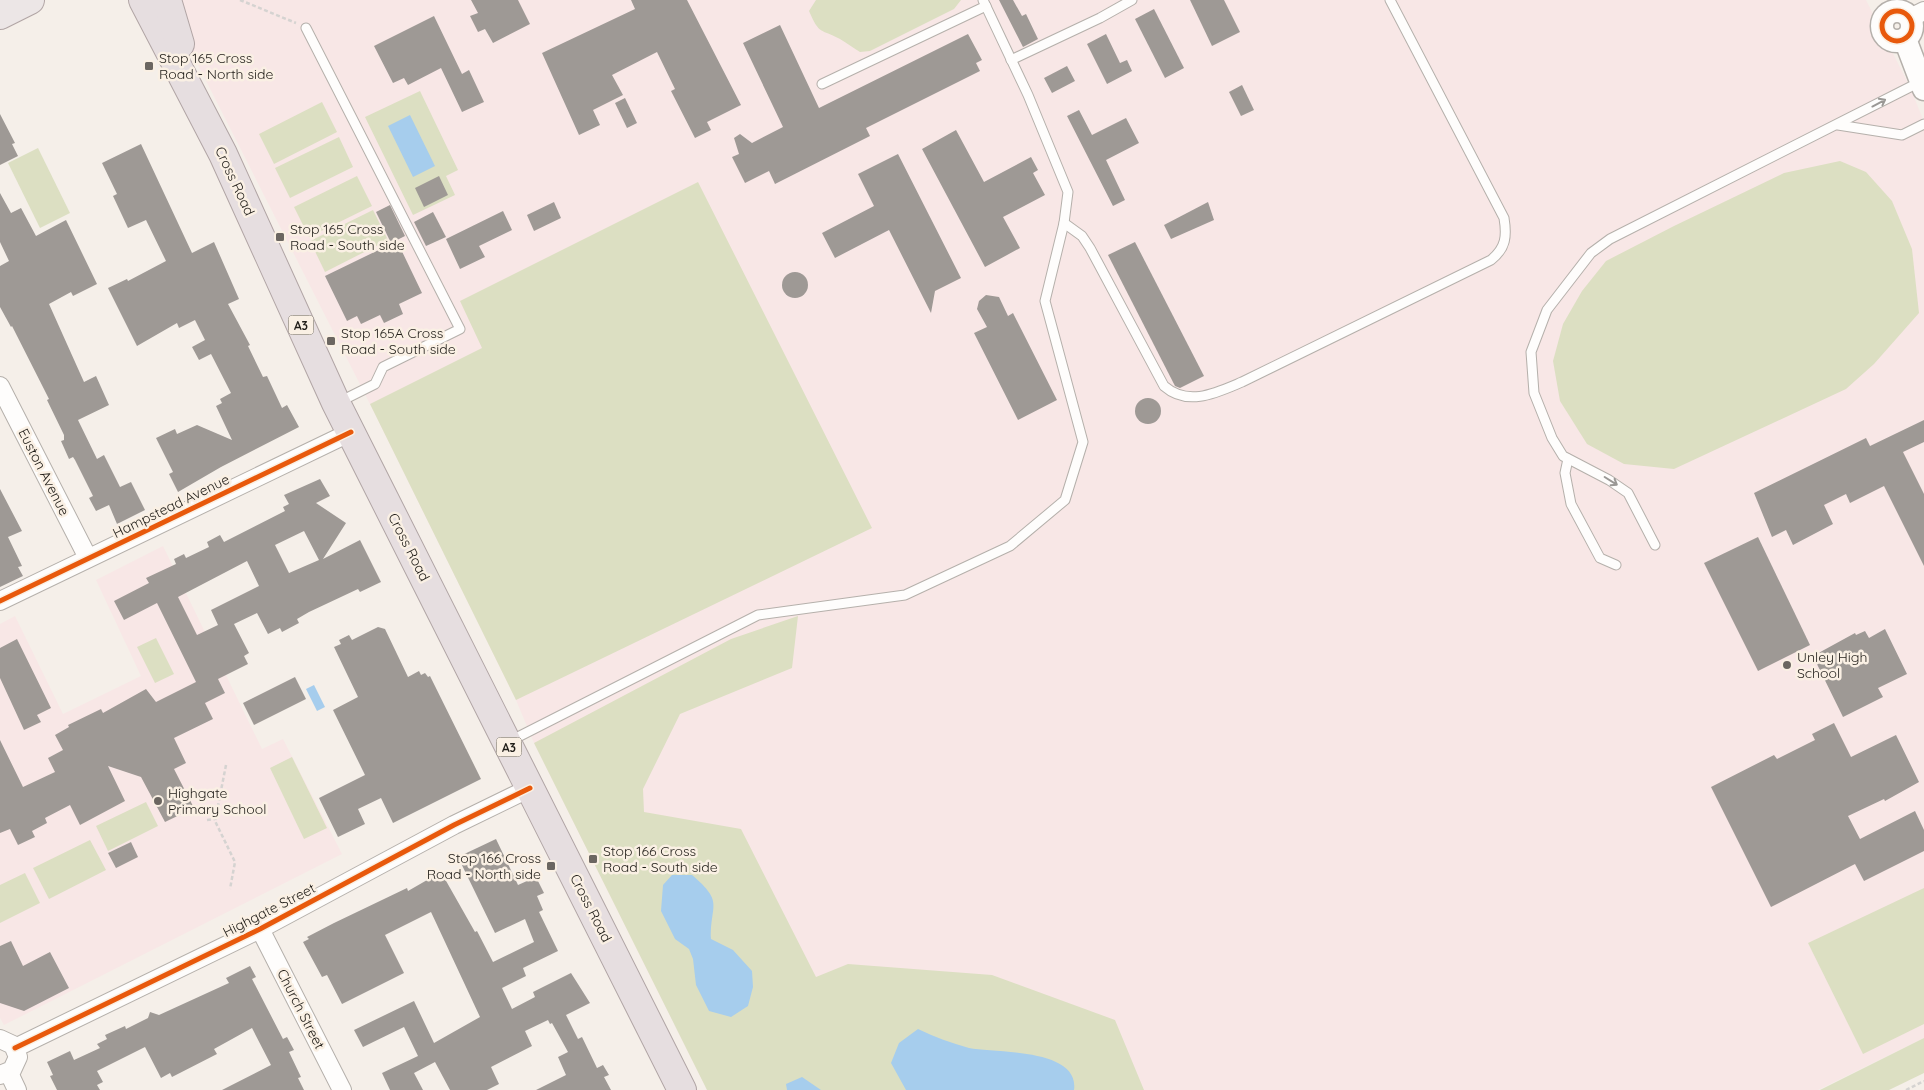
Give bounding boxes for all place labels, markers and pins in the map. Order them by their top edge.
place label: Stop 165 Cross Road - North side [159,49,273,83]
marker: Stop 165 Cross Road - North side [143,60,155,72]
place label: Stop 165 Cross Road - South side [290,220,405,254]
marker: Stop 165 Cross Road - South side [274,231,286,243]
place label: Stop 165A Cross Road - South side [341,324,456,358]
marker: Stop 165A Cross Road - South side [325,335,337,347]
place label: Unley High School [1797,648,1868,682]
marker: Unley High School [1781,659,1793,671]
place label: Highgate Primary School [168,784,266,818]
marker: Highgate Primary School [152,795,164,807]
place label: Stop 166 Cross Road - South side [603,842,718,876]
place label: Stop 166 Cross Road - North side [427,849,541,883]
marker: Stop 166 Cross Road - South side [587,853,599,865]
marker: Stop 166 Cross Road - North side [545,860,557,872]

